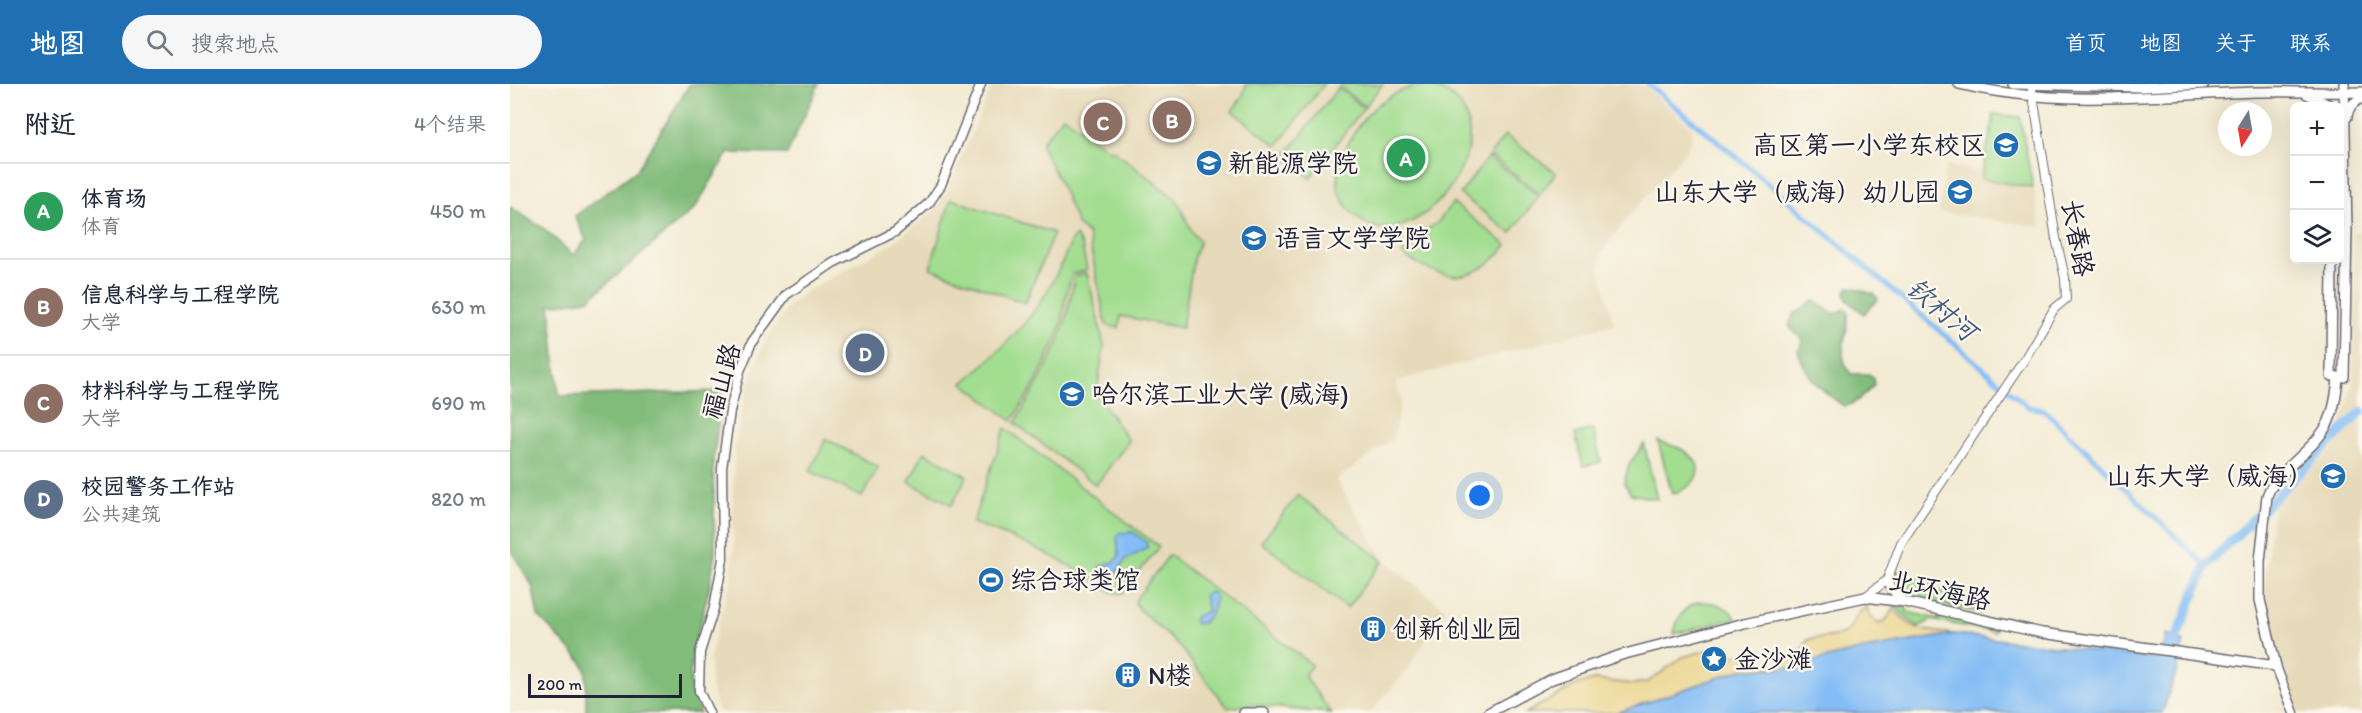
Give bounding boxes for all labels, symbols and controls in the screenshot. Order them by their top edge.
search box [122,15,542,69]
text: 地图 [30,26,86,60]
icon: search [143,26,176,59]
text: 搜索地点 [191,30,279,57]
text: 首页 [2065,30,2107,55]
text: 地图 [2140,30,2182,55]
text: 关于 [2215,30,2257,55]
text: 联系 [2290,30,2332,55]
pin: B [1152,98,1192,142]
pin: C [1084,99,1122,144]
north arrow [2218,102,2272,156]
map controls [2290,102,2344,264]
button: + [2290,102,2344,156]
text: 附近 [24,108,76,140]
text: 4个结果 [414,112,486,136]
place label: 高区第一小学东校区 [1752,129,1986,161]
school or university icon: 高区第一小学东校区 [1991,130,2021,160]
pin: A [1386,136,1426,181]
place label: 新能源学院 [1228,147,1358,179]
school or university icon: 新能源学院 [1194,148,1224,178]
button: − [2290,156,2344,210]
place label: 山东大学（威海）幼儿园 [1654,176,1940,208]
school or university icon: 山东大学（威海）幼儿园 [1945,177,1975,207]
text: 体育场 [81,185,147,212]
street label: 长春路 [2055,197,2101,279]
text: A [37,199,50,223]
text: 450 m [430,199,486,223]
button: layers [2290,210,2344,264]
text: 体育 [81,214,121,238]
place label: 语言文学学院 [1274,222,1430,254]
school or university icon: 语言文学学院 [1239,223,1269,253]
water label: 钦村河 [1900,270,1987,350]
text: 信息科学与工程学院 [81,281,279,308]
text: B [37,295,50,319]
text: 630 m [431,295,486,319]
text: 大学 [81,310,121,334]
pin: D [846,330,884,376]
street label: 福山路 [695,339,747,423]
text: 材料科学与工程学院 [81,377,279,404]
place label: 哈尔滨工业大学 (威海) [1092,378,1349,410]
school or university icon: 哈尔滨工业大学 (威海) [1057,379,1087,409]
text: C [37,391,50,415]
text: 690 m [431,391,486,415]
text: 大学 [81,406,121,430]
place label: 山东大学（威海） [2106,460,2314,492]
school or university icon: 山东大学（威海） [2318,461,2348,491]
text: 校园警务工作站 [81,473,235,500]
your location [1465,481,1494,510]
text: D [37,487,50,511]
text: 820 m [431,487,486,511]
text: 公共建筑 [81,502,161,526]
place label: 综合球类馆 [1010,564,1140,596]
street label: 北环海路 [1886,564,1994,616]
sports icon: 综合球类馆 [976,565,1006,595]
place label: 创新创业园 [1392,613,1522,645]
building icon: 创新创业园 [1358,614,1388,644]
place label: 金沙滩 [1734,643,1812,675]
place icon: 金沙滩 [1699,644,1729,674]
place label: N楼 [1148,659,1192,691]
building icon: N楼 [1113,660,1143,690]
scale bar [528,671,682,698]
text: 200 m [537,675,582,694]

